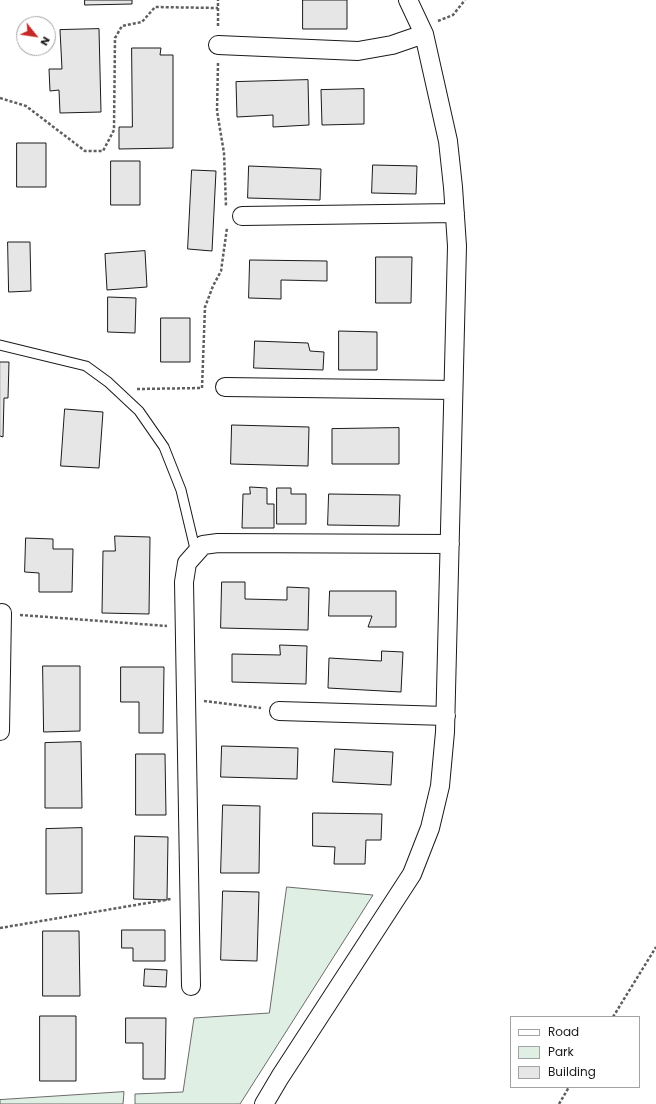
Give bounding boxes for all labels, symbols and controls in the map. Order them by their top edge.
north arrow [16,16,56,56]
text: N [37,34,55,49]
legend [510,1016,640,1088]
text: Road [548,1023,579,1040]
text: Park [548,1043,574,1060]
text: Building [548,1063,596,1080]

